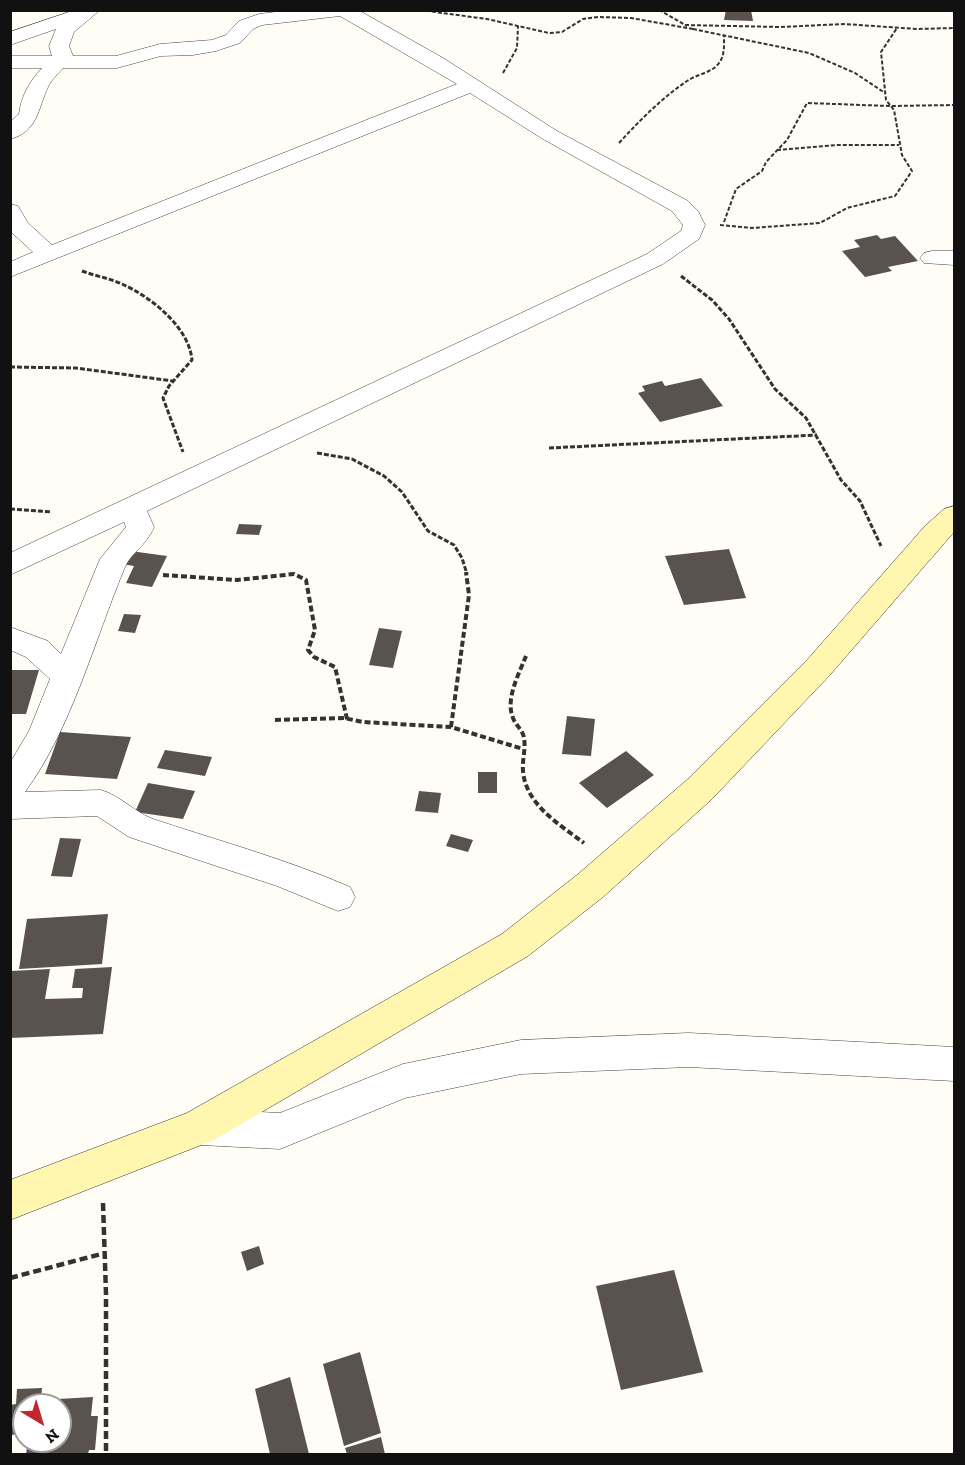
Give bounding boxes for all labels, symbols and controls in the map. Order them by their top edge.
north arrow [12,1393,72,1453]
text: N [42,1425,63,1447]

